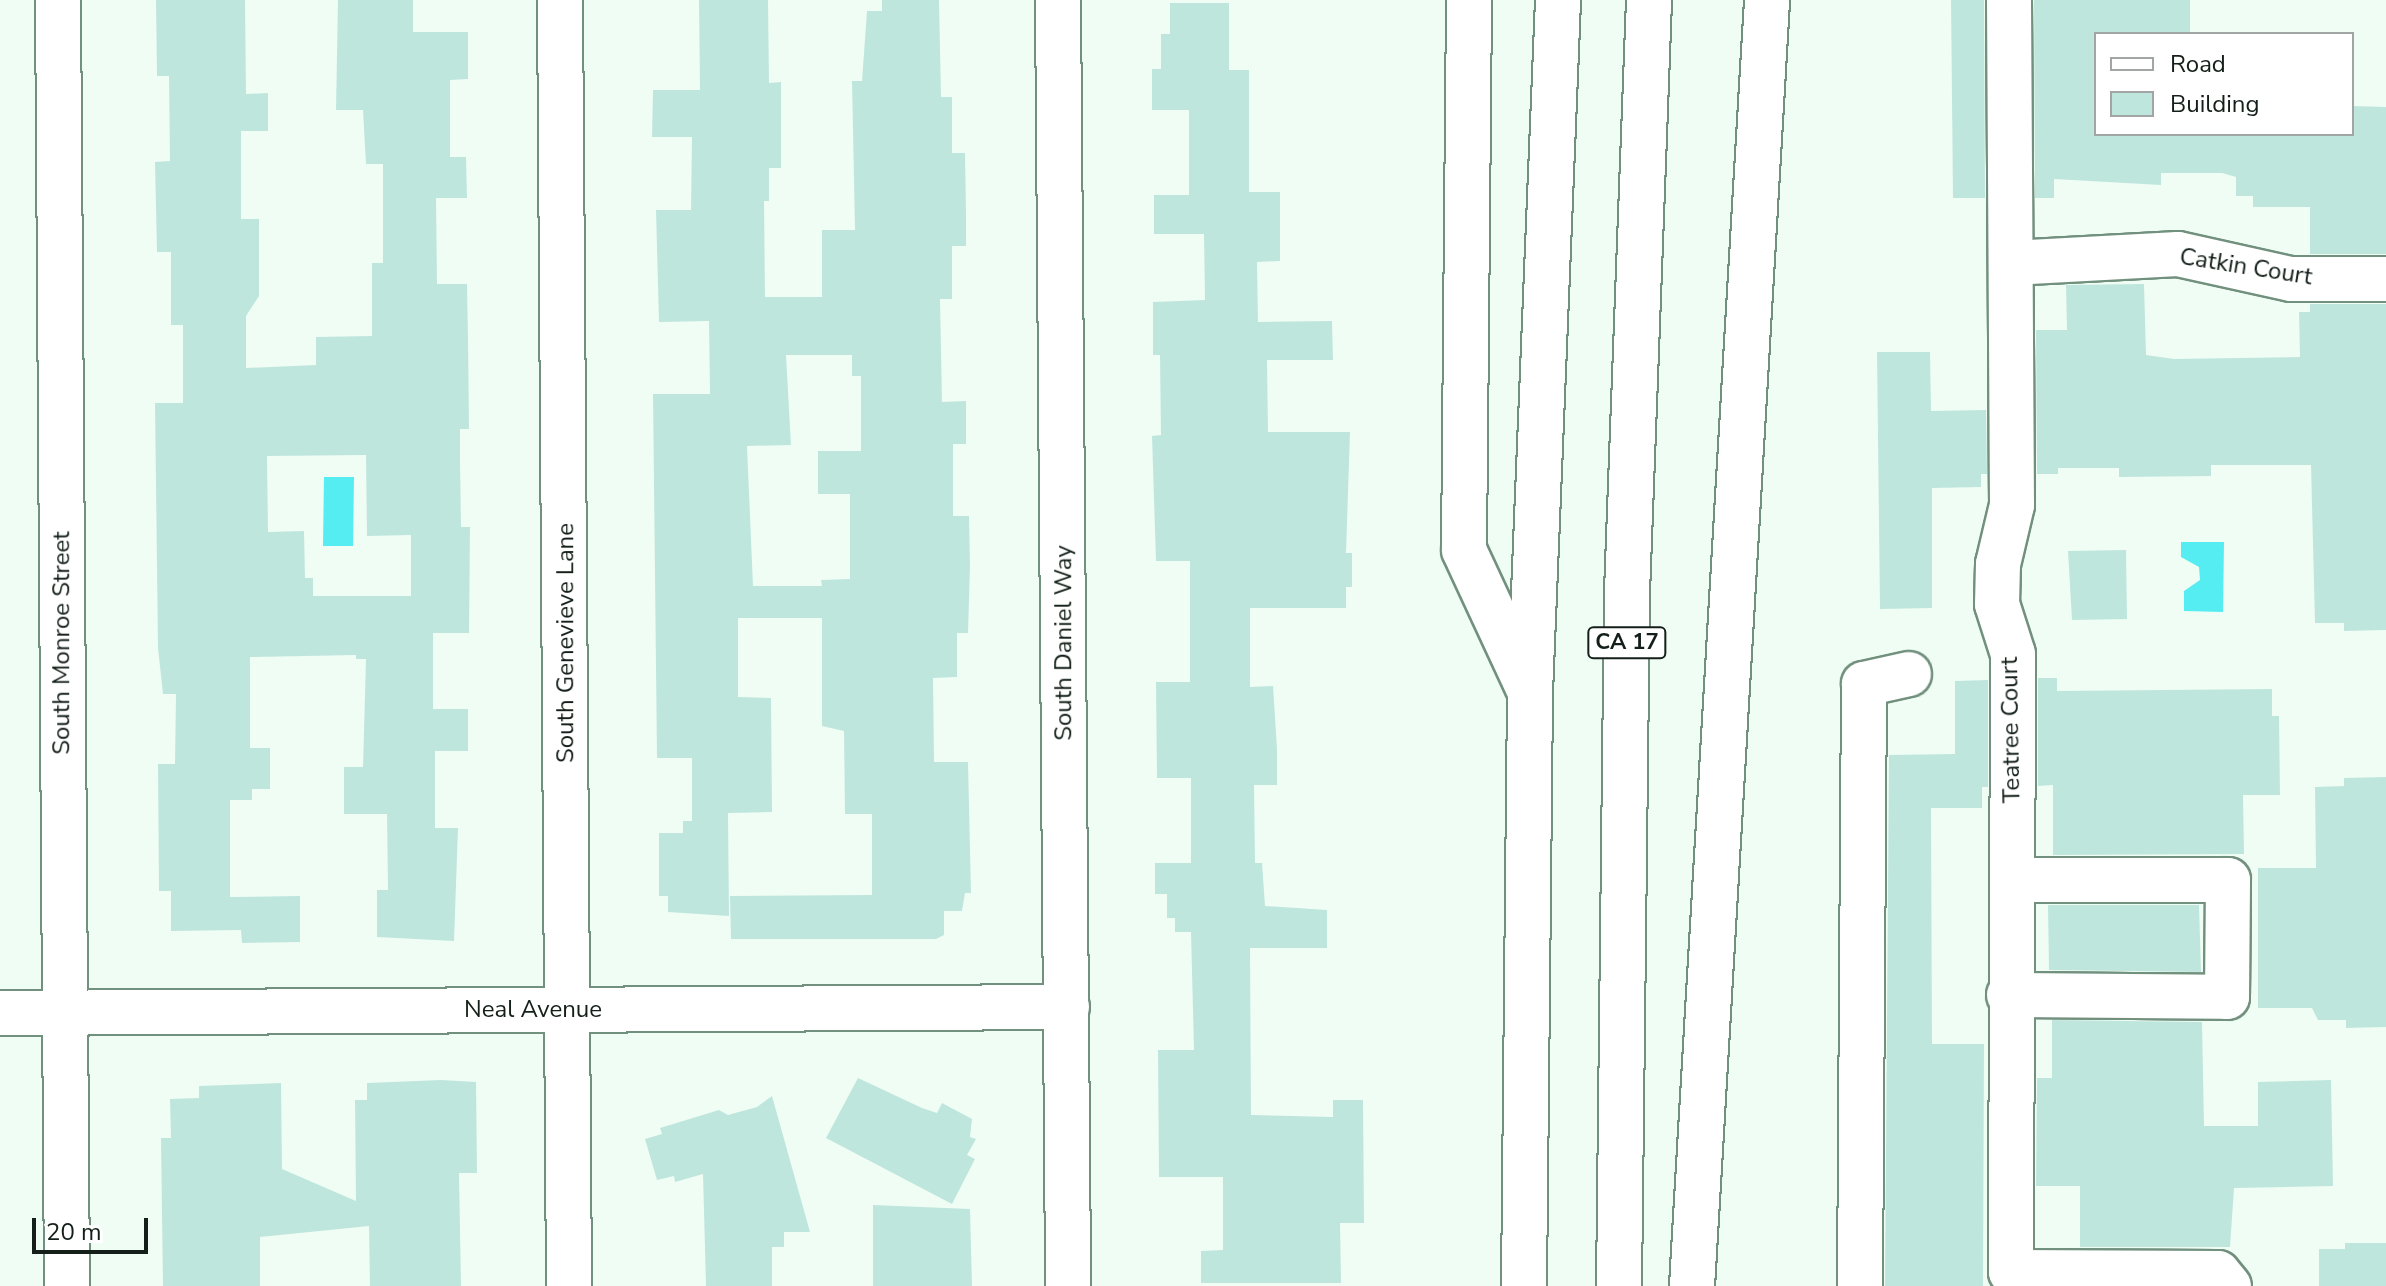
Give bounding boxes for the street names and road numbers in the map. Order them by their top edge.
street label: Catkin Court [2178,242,2314,292]
street label: South Genevieve Lane [552,523,580,763]
street label: South Monroe Street [48,531,76,755]
street label: South Daniel Way [1050,545,1078,741]
road number: CA 17 [1587,625,1667,661]
street label: Teatree Court [1995,657,2027,803]
street label: Neal Avenue [464,996,602,1024]

